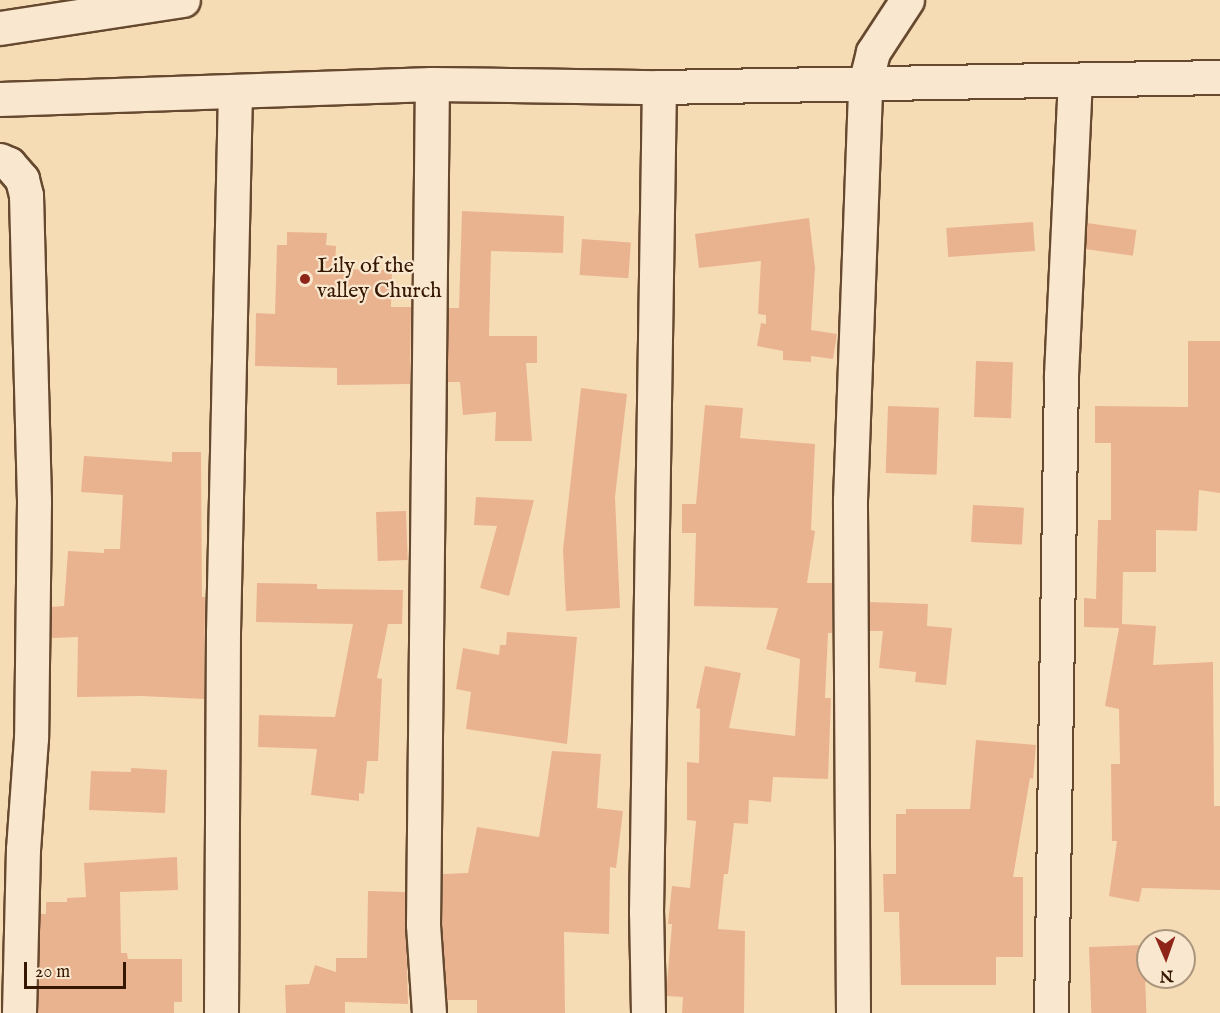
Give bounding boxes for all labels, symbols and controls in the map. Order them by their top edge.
place label: Lily of the valley Church [317,253,442,304]
marker: Lily of the valley Church [298,272,312,286]
north arrow [1136,929,1196,989]
scale bar [27,950,129,988]
text: 20 m [35,961,70,984]
text: N [1159,965,1174,985]

